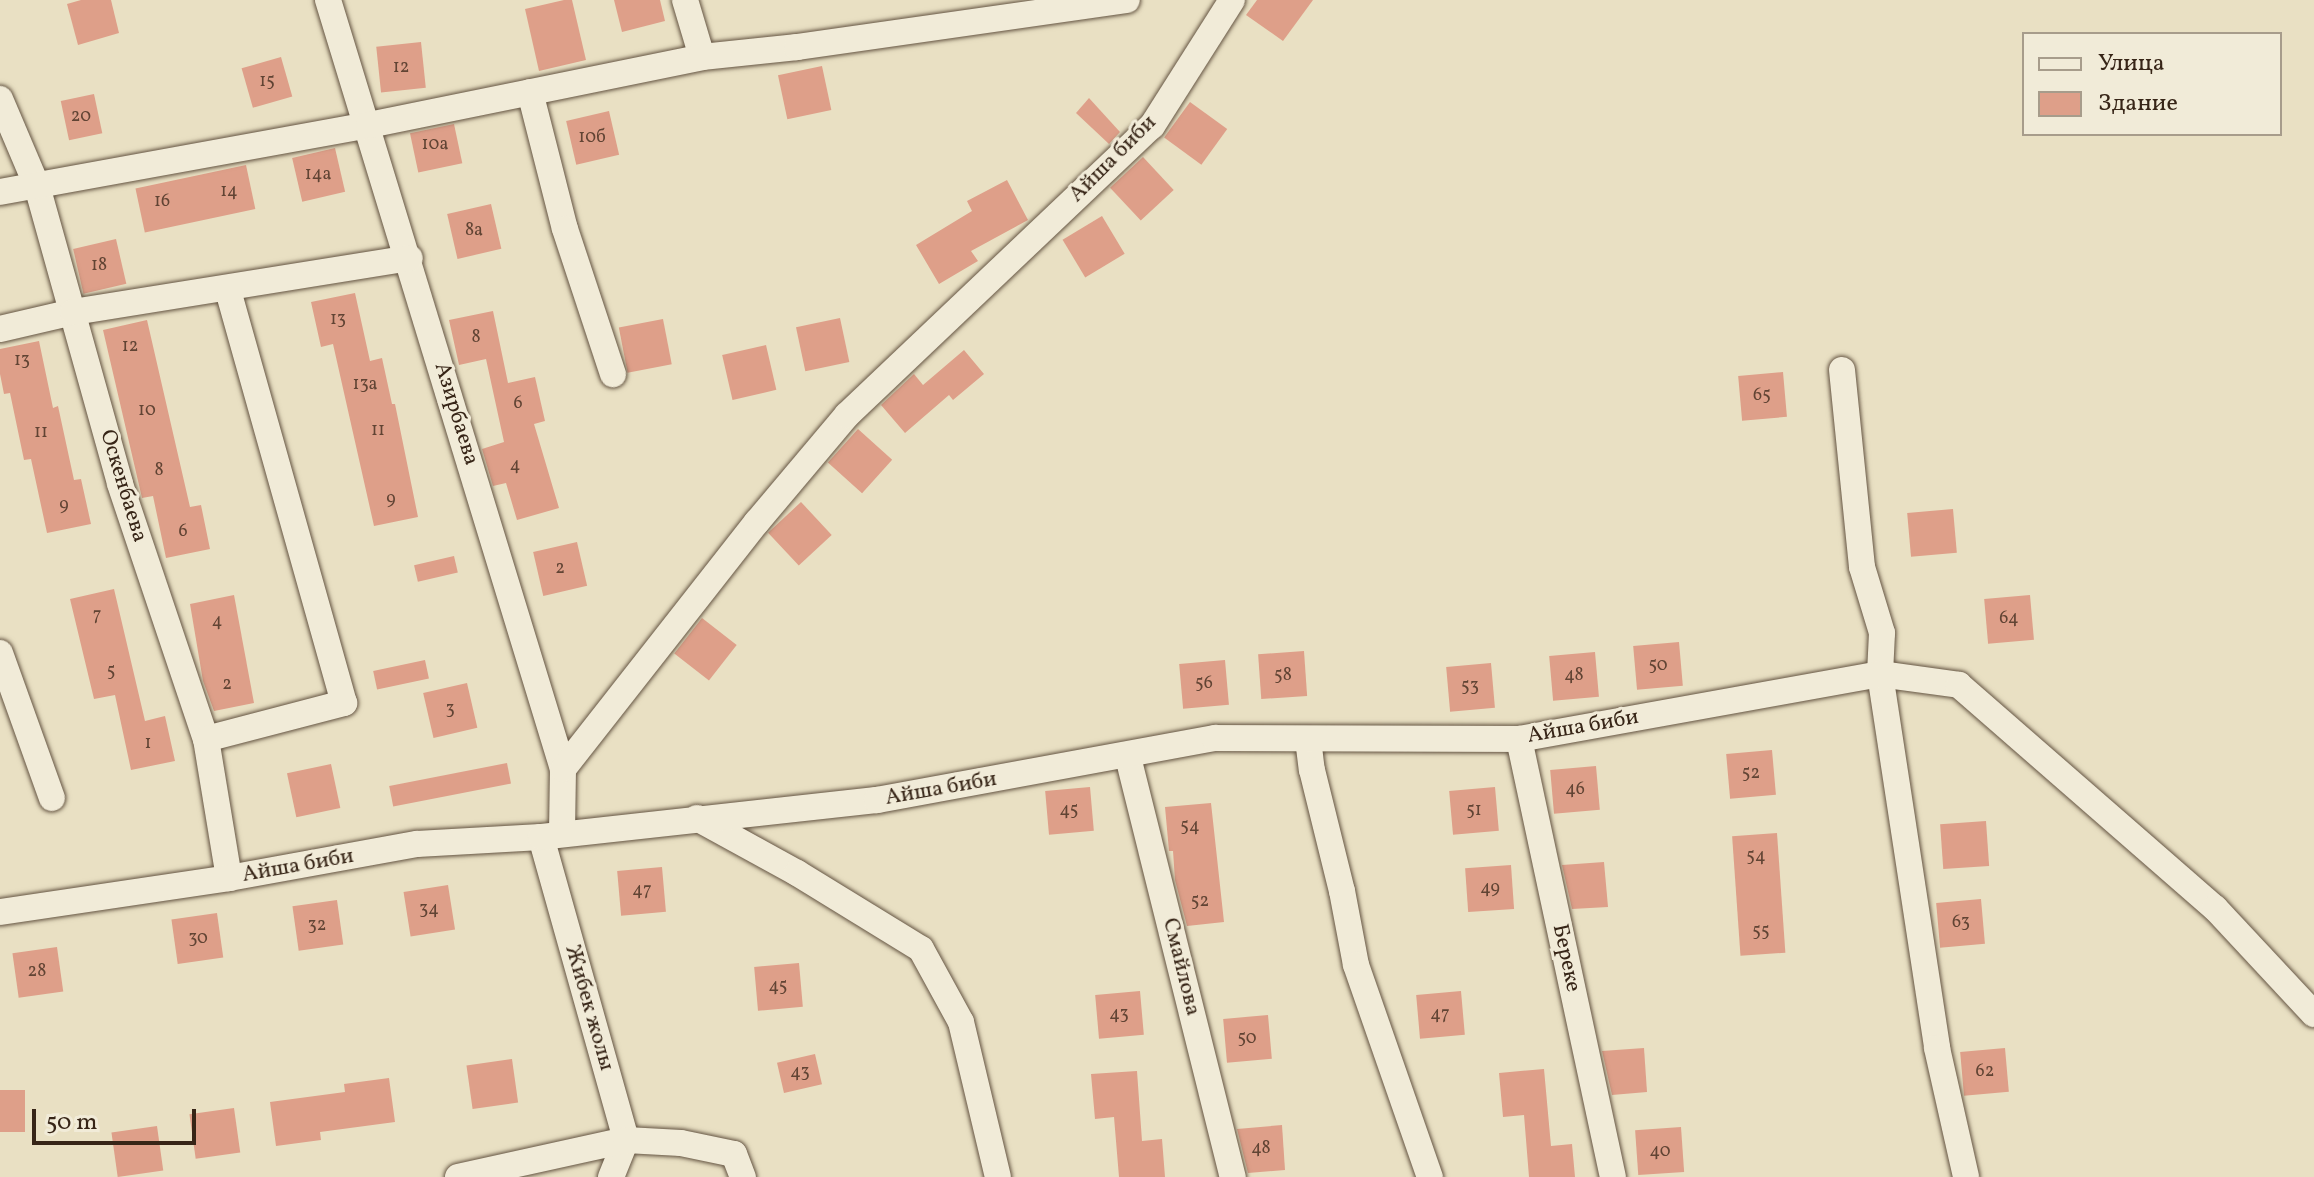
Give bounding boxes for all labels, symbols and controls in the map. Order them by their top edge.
legend [2022,32,2282,136]
text: Улица [2098,47,2165,81]
house number: 12 [393,57,409,79]
house number: 15 [259,71,275,93]
text: Здание [2098,87,2178,121]
house number: 20 [71,106,91,128]
street label: Айша биби [1064,110,1162,208]
house number: 10б [578,127,606,149]
house number: 10а [422,134,448,156]
house number: 14а [305,164,331,186]
house number: 14 [220,181,238,203]
house number: 16 [154,191,170,213]
house number: 8а [465,220,483,242]
house number: 18 [91,255,107,277]
house number: 13 [330,309,346,331]
house number: 8 [471,327,481,349]
house number: 12 [122,336,138,358]
house number: 13 [14,350,30,372]
street label: Азирбаева [428,359,484,469]
house number: 13а [352,374,378,396]
house number: 65 [1753,385,1771,407]
house number: 6 [513,393,523,415]
house number: 10 [138,400,156,422]
house number: 11 [371,420,385,442]
house number: 11 [34,422,48,444]
street label: Оскенбаева [93,427,153,545]
house number: 4 [510,455,520,477]
house number: 8 [154,460,164,482]
house number: 9 [386,489,396,511]
house number: 9 [59,495,69,517]
house number: 6 [178,521,188,543]
house number: 2 [555,558,565,580]
house number: 7 [93,605,101,627]
house number: 64 [1999,608,2019,630]
house number: 4 [212,611,222,633]
house number: 50 [1648,655,1668,677]
house number: 5 [107,661,115,683]
house number: 58 [1274,665,1292,687]
house number: 48 [1564,665,1584,687]
house number: 56 [1195,673,1213,695]
house number: 2 [222,674,232,696]
house number: 53 [1461,676,1479,698]
house number: 3 [445,699,455,721]
street label: Айша биби [1525,704,1641,750]
house number: 1 [145,733,151,755]
house number: 52 [1742,763,1760,785]
street label: Айша биби [883,766,999,812]
house number: 46 [1565,779,1585,801]
house number: 45 [1060,800,1078,822]
house number: 51 [1466,800,1482,822]
house number: 54 [1180,816,1200,838]
street label: Айша биби [240,843,356,889]
house number: 54 [1746,846,1766,868]
house number: 49 [1480,878,1500,900]
house number: 47 [632,880,652,902]
house number: 52 [1191,891,1209,913]
house number: 34 [419,899,439,921]
house number: 63 [1952,912,1970,934]
house number: 32 [308,915,326,937]
street label: Смайлова [1156,915,1206,1019]
house number: 55 [1752,921,1770,943]
street label: Береке [1546,922,1586,994]
house number: 30 [188,928,208,950]
street label: Жибек жолы [558,942,620,1074]
house number: 28 [28,961,46,983]
house number: 45 [769,976,787,998]
house number: 43 [1109,1004,1129,1026]
house number: 47 [1430,1004,1450,1026]
house number: 50 [1237,1028,1257,1050]
house number: 62 [1976,1061,1994,1083]
house number: 43 [790,1062,810,1084]
scale bar [36,1093,200,1143]
text: 50 m [46,1106,98,1140]
house number: 48 [1251,1138,1271,1160]
house number: 40 [1649,1141,1671,1163]

